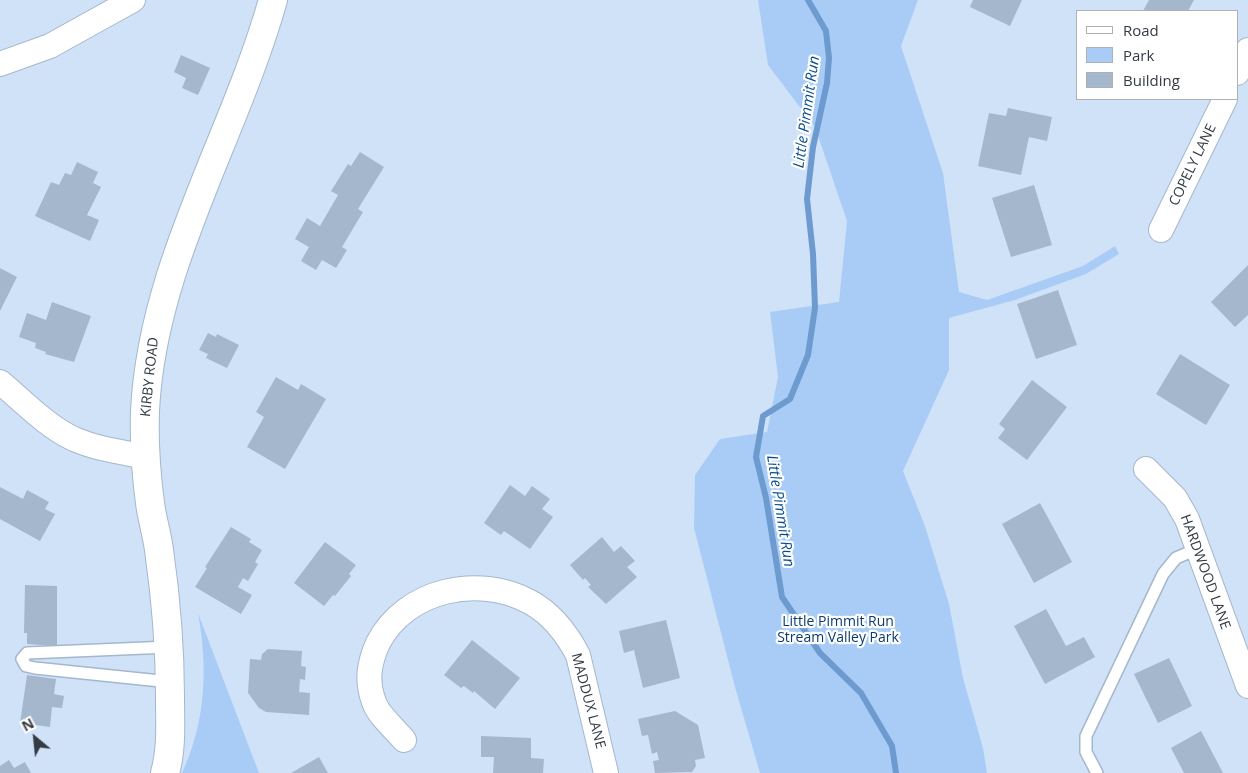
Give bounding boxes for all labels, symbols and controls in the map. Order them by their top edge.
legend [1076,10,1238,100]
text: Road [1123,20,1159,40]
text: Park [1123,45,1154,65]
water label: Little Pimmit Run [790,55,824,169]
text: Building [1123,70,1180,90]
street label: COPELY LANE [1166,121,1220,209]
street label: KIRBY ROAD [137,336,163,418]
water label: Little Pimmit Run [762,454,798,568]
street label: HARDWOOD LANE [1176,512,1234,632]
park label: Little Pimmit Run Stream Valley Park [777,614,899,646]
street label: MADDUX LANE [567,651,609,751]
north arrow [10,713,60,763]
text: N [18,713,37,735]

